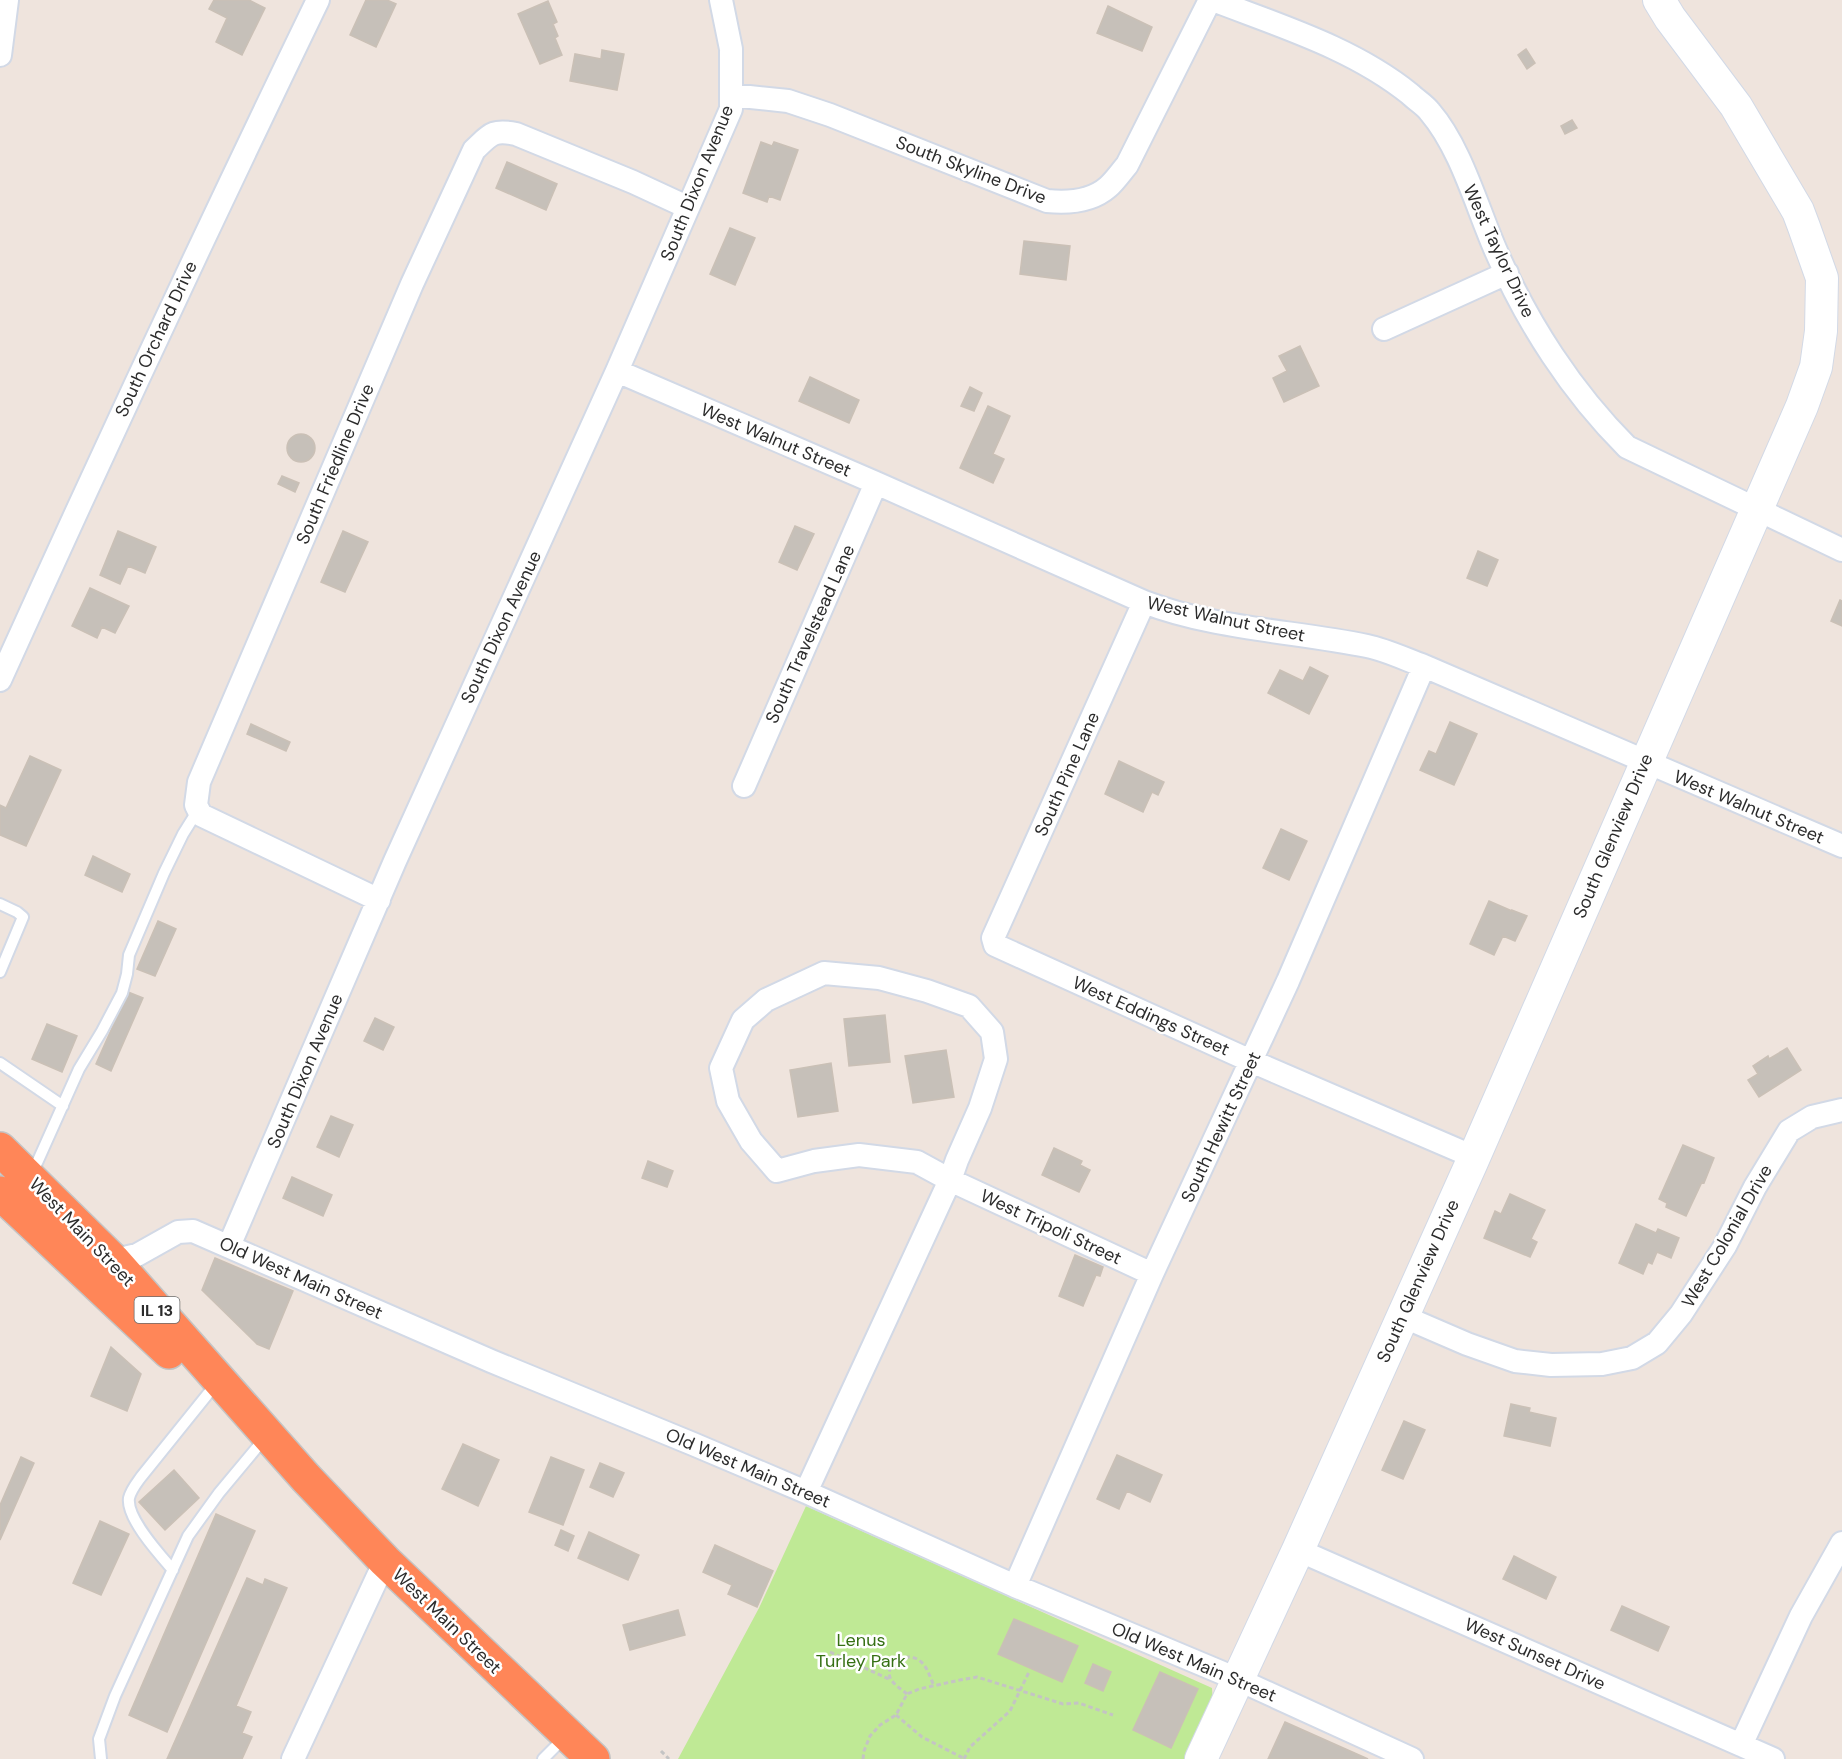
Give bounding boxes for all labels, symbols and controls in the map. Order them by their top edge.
street label: South Dixon Avenue [655,102,739,264]
street label: South Skyline Drive [892,130,1050,210]
street label: West Taylor Drive [1458,181,1540,321]
street label: South Orchard Drive [109,257,203,421]
street label: South Friedline Drive [290,380,380,548]
street label: West Walnut Street [697,397,855,483]
street label: South Travelstead Lane [760,541,860,727]
street label: South Dixon Avenue [455,547,547,707]
street label: West Walnut Street [1145,591,1307,647]
street label: South Pine Lane [1029,708,1105,840]
street label: South Glenview Drive [1567,750,1659,922]
street label: West Walnut Street [1670,764,1828,850]
street label: West Eddings Street [1069,971,1233,1061]
street label: South Dixon Avenue [262,990,348,1152]
street label: South Hewitt Street [1176,1048,1266,1206]
street label: West Colonial Drive [1676,1160,1778,1312]
street label: West Main Street [24,1172,140,1292]
street label: West Tripoli Street [976,1184,1126,1270]
street label: South Glenview Drive [1371,1196,1465,1366]
street label: Old West Main Street [215,1231,387,1325]
road number: IL 13 [134,1297,180,1323]
street label: Old West Main Street [662,1422,834,1514]
street label: West Main Street [387,1563,507,1679]
street label: West Sunset Drive [1461,1612,1609,1696]
street label: Old West Main Street [1108,1616,1280,1708]
park label: Lenus Turley Park [816,1628,906,1673]

